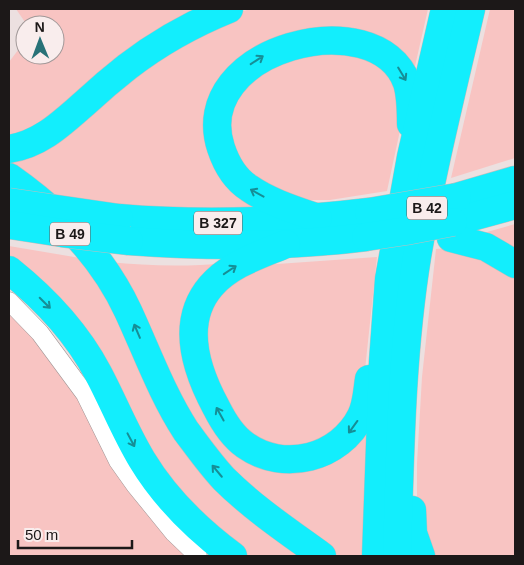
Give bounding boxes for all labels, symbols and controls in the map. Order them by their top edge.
north arrow [15,15,65,65]
text: N [35,19,45,35]
one-way arrow [249,55,263,65]
one-way arrow [397,66,407,80]
one-way arrow [250,187,265,197]
road number: B 42 [407,197,447,220]
road number: B 327 [194,212,242,234]
road number: B 49 [50,222,90,245]
one-way arrow [223,265,237,275]
one-way arrow [39,297,51,309]
one-way arrow [131,324,141,339]
one-way arrow [215,407,225,422]
one-way arrow [348,420,358,434]
one-way arrow [126,432,136,447]
one-way arrow [212,465,223,478]
scale bar [18,518,131,550]
text: 50 m [25,526,58,543]

